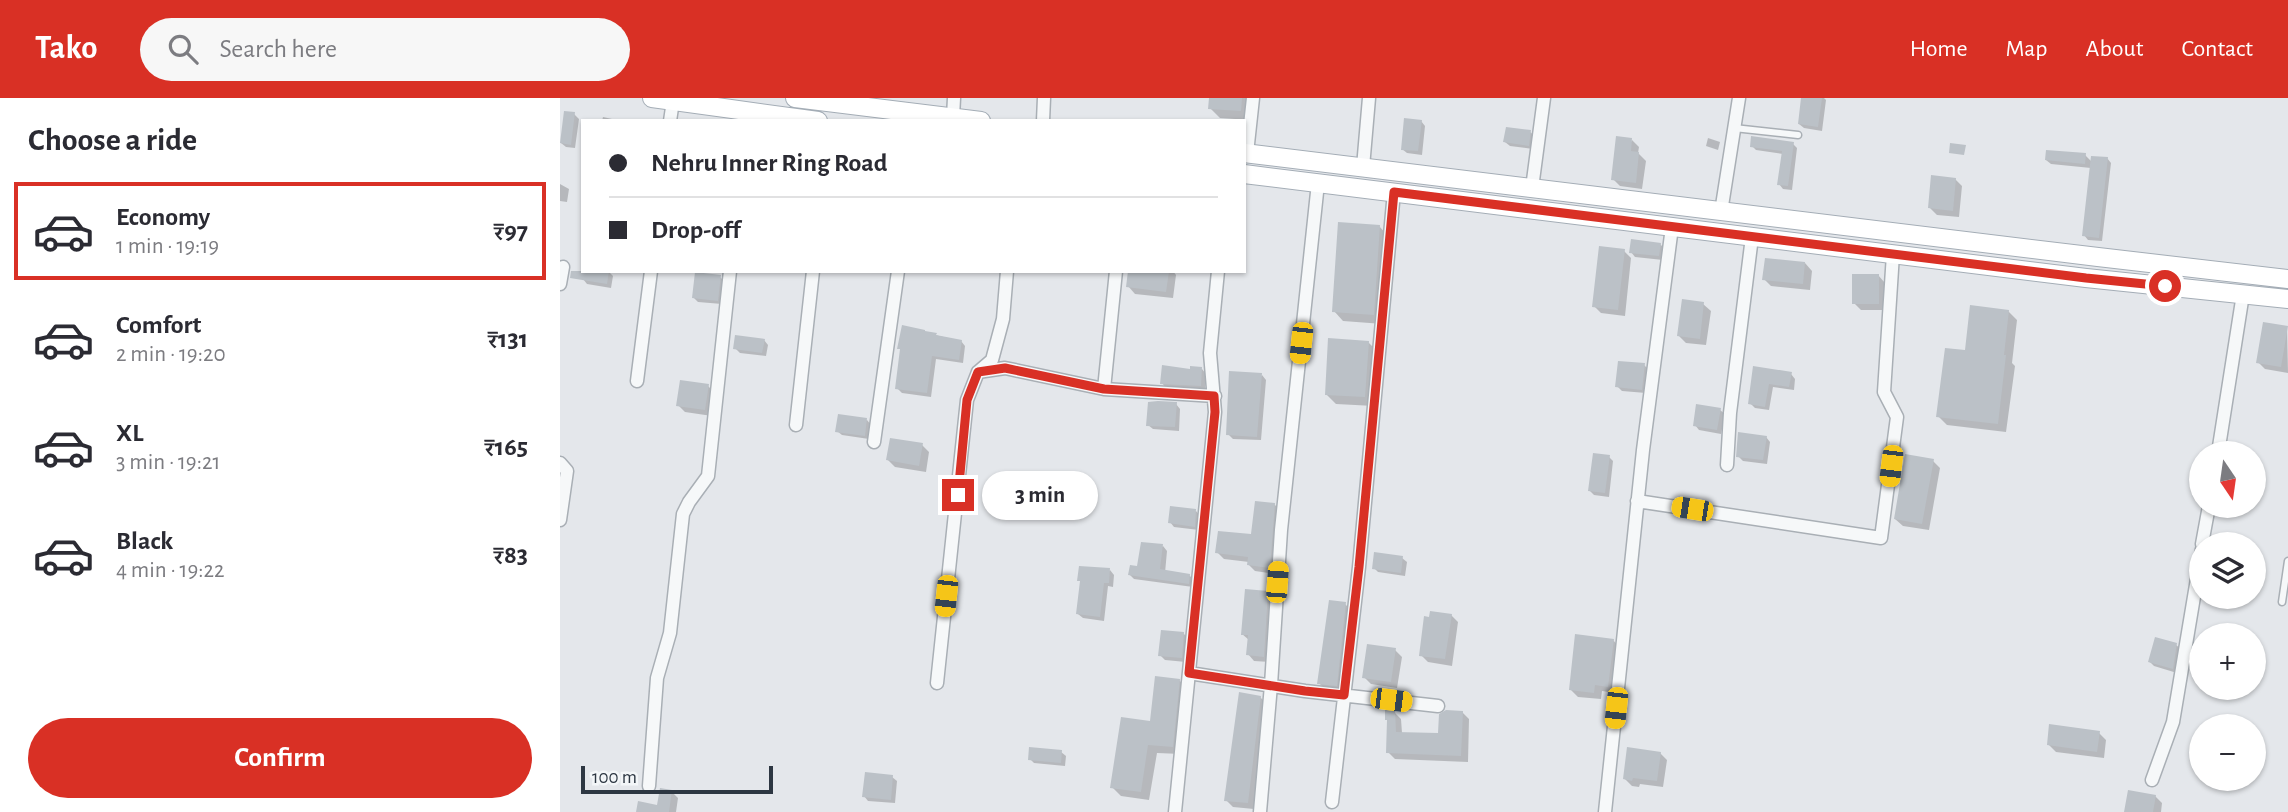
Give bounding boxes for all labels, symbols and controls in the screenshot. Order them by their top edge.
search box [140,18,630,81]
icon: search [164,30,202,68]
text: Tako [35,32,98,65]
text: Search here [220,36,337,62]
text: Home [1910,37,1968,61]
text: Map [2006,37,2048,61]
text: About [2086,37,2143,61]
text: Contact [2181,37,2253,61]
text: Choose a ride [28,124,197,156]
text: Nehru Inner Ring Road [651,150,888,176]
icon: car [32,200,95,263]
text: Economy [116,204,210,230]
text: Drop-off [651,217,740,243]
text: ₹97 [493,218,528,244]
text: 1 min · 19:19 [116,235,219,258]
route start [2149,270,2181,302]
icon: car [32,308,95,371]
text: Comfort [116,312,201,338]
car [1289,321,1314,365]
text: ₹131 [487,326,528,352]
text: 2 min · 19:20 [116,343,226,366]
icon: car [32,416,95,479]
text: XL [116,420,143,446]
text: ₹165 [484,434,528,460]
north arrow [2189,441,2266,518]
map controls [2189,441,2266,791]
car [1879,444,1904,488]
text: 3 min · 19:21 [116,451,220,474]
callout: 3 min [982,470,1098,520]
route end [942,479,974,511]
text: 3 min [1015,484,1065,507]
car [1670,495,1715,523]
icon: car [32,524,95,587]
text: Black [116,528,173,554]
button: layers [2189,532,2266,609]
text: ₹83 [493,542,528,568]
text: 4 min · 19:22 [116,559,224,582]
car [1266,560,1289,604]
car [934,574,959,618]
button: + [2189,623,2266,700]
car [1604,686,1629,730]
car [1369,687,1414,713]
button: − [2189,714,2266,791]
button: Confirm [28,718,532,798]
scale bar [581,763,774,795]
text: 100 m [592,768,637,787]

